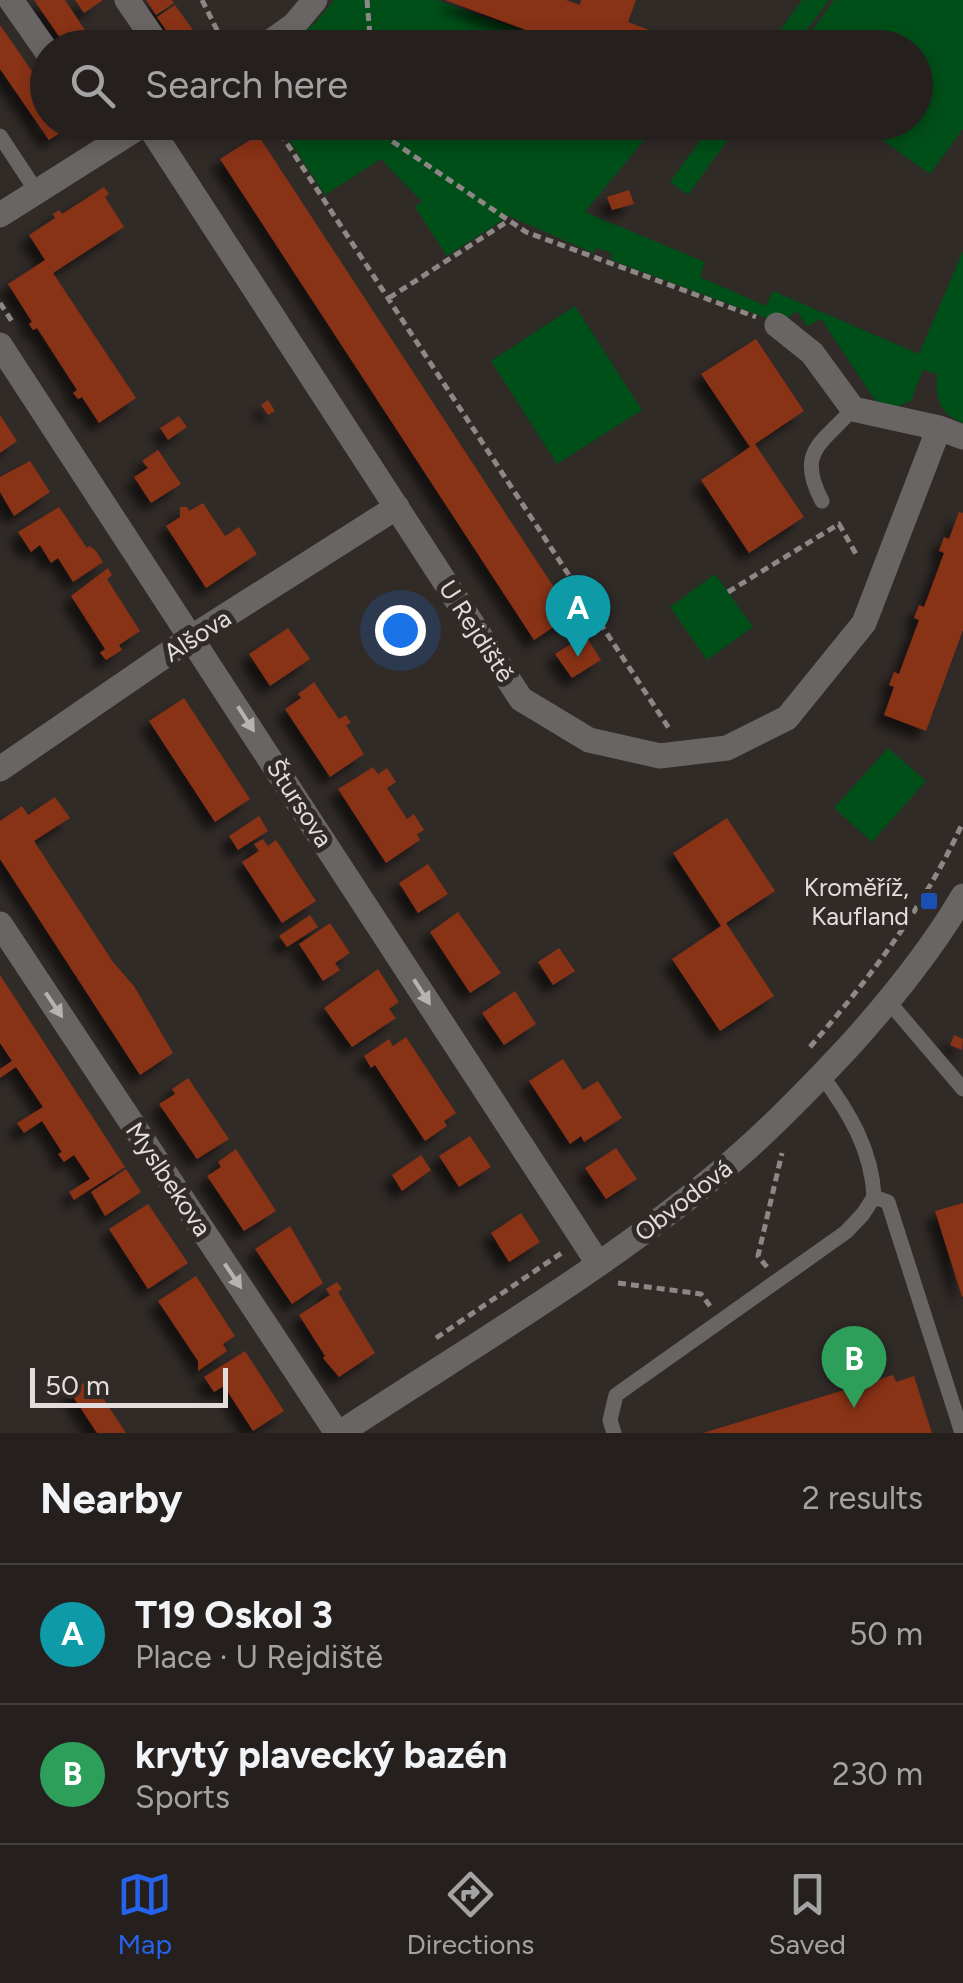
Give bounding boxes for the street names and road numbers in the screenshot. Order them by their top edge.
street label: U Rejdiště [433,575,521,687]
street label: Alšova [158,602,236,668]
street label: Štursova [261,754,339,852]
street label: Myslbekova [120,1116,218,1242]
street label: Obvodová [628,1153,738,1247]

